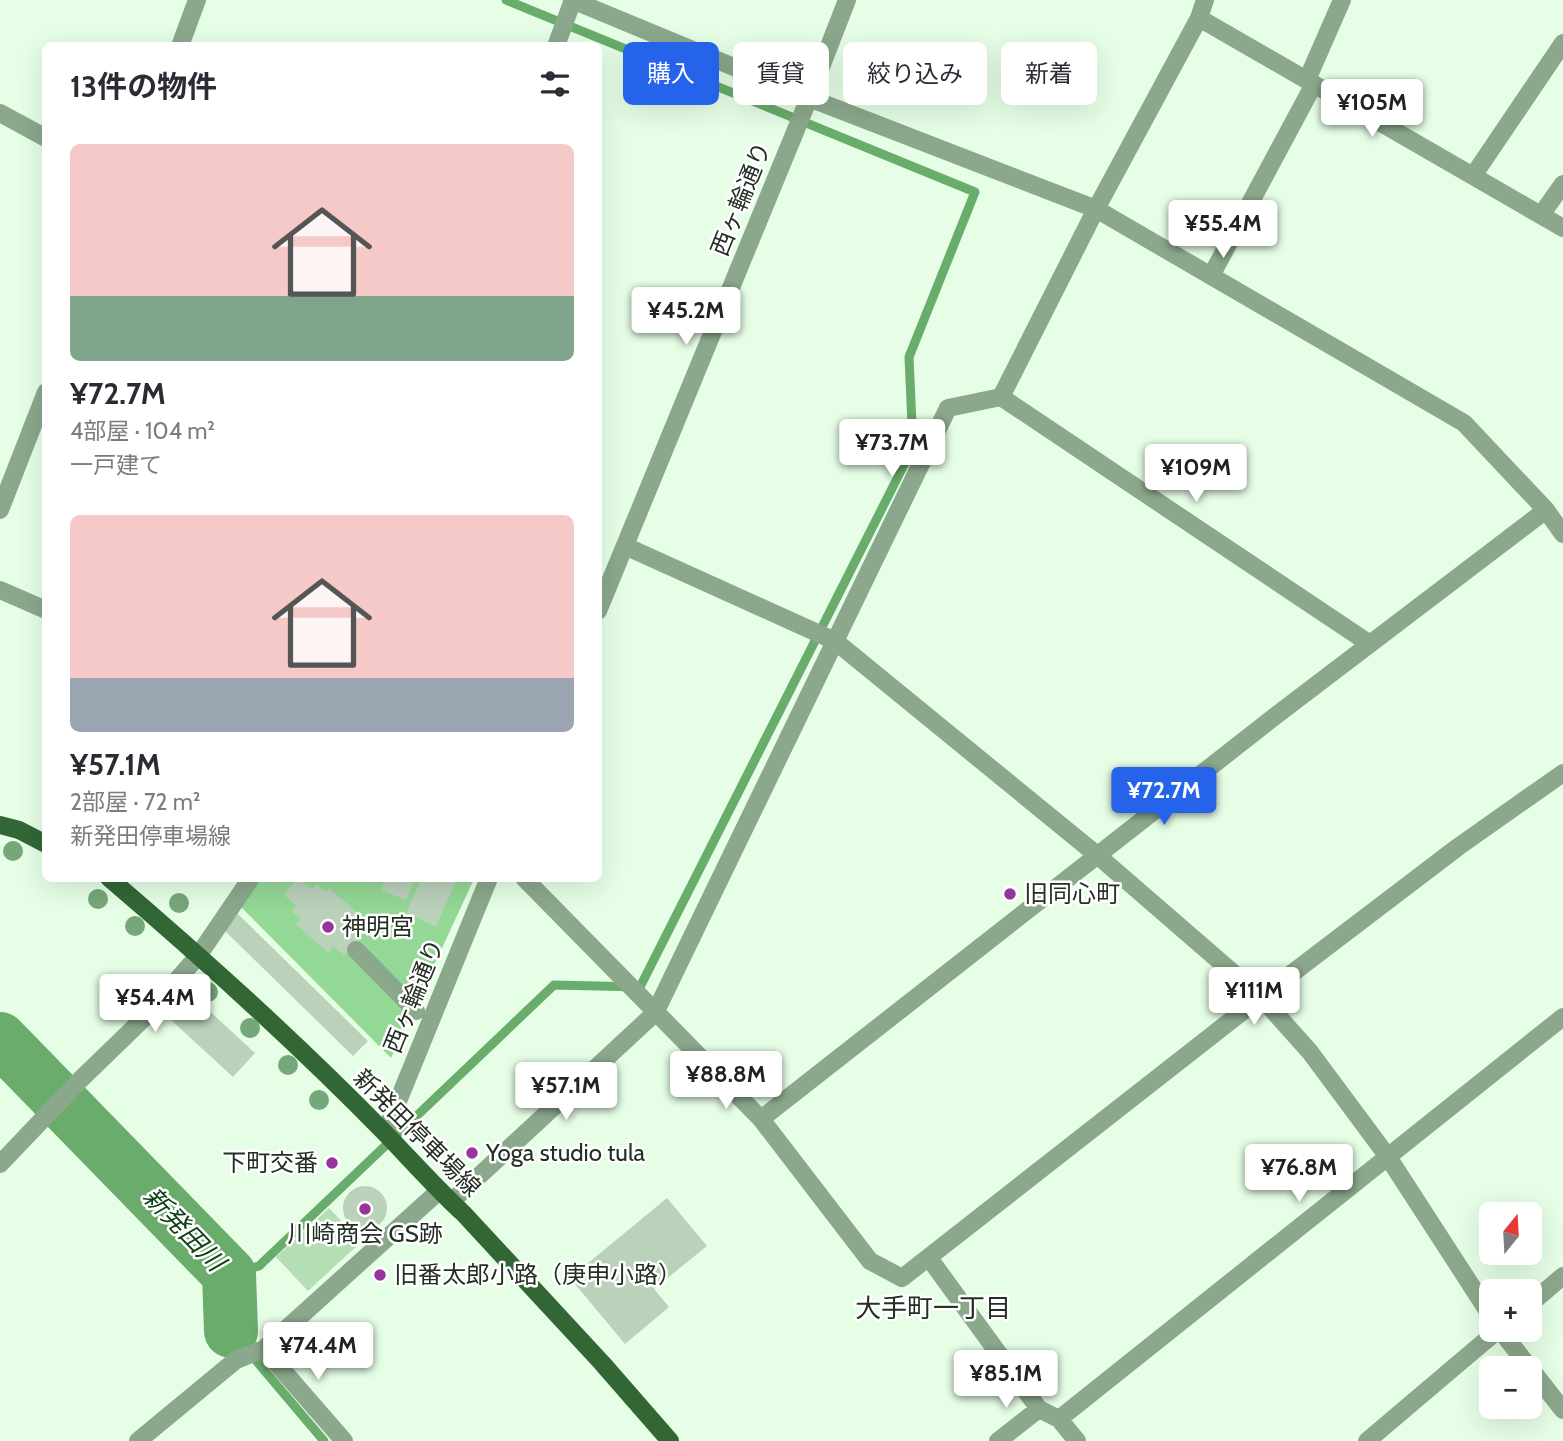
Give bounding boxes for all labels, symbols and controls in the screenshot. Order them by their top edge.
chip: 購入 [623,42,719,105]
chip: 賃貸 [733,42,829,105]
chip: 絞り込み [843,42,987,105]
chip: 新着 [1001,42,1097,105]
icon: filters [536,65,574,103]
text: 13件の物件 [70,68,217,105]
pin: ¥105M [1323,80,1421,139]
text: ¥105M [1337,88,1407,116]
street label: 西ヶ輪通り [705,138,776,260]
icon: home [259,189,385,315]
pin: ¥55.4M [1166,201,1280,260]
text: ¥55.4M [1184,209,1262,237]
pin: ¥45.2M [629,288,743,347]
text: ¥45.2M [648,296,724,324]
text: ¥72.7M [70,375,166,412]
text: 4部屋 · 104 m² [70,417,215,445]
pin: ¥73.7M [835,420,949,479]
text: ¥73.7M [855,428,929,456]
pin: ¥109M [1147,444,1245,504]
text: 一戸建て [70,451,162,479]
text: ¥109M [1161,453,1231,481]
icon: home [259,560,385,686]
text: ¥57.1M [70,746,161,783]
pin: ¥72.7M [1107,768,1221,827]
text: ¥72.7M [1127,776,1201,804]
text: 2部屋 · 72 m² [70,788,200,816]
text: 新発田停車場線 [70,822,231,850]
place label: 旧同心町 [1024,879,1120,908]
marker: 旧同心町 [1002,886,1018,902]
place label: 神明宮 [342,912,414,941]
marker: 神明宮 [320,919,336,935]
street label: 西ヶ輪通り [378,935,449,1057]
pin: ¥111M [1205,968,1303,1027]
pin: ¥54.4M [98,974,212,1034]
text: ¥111M [1225,976,1283,1004]
text: ¥54.4M [115,983,195,1011]
pin: ¥88.8M [669,1052,783,1111]
text: ¥88.8M [686,1060,766,1088]
pin: ¥57.1M [509,1062,623,1122]
street label: 新発田停車場線 [348,1063,487,1202]
text: ¥57.1M [531,1071,601,1099]
place label: Yoga studio tula [485,1138,646,1167]
pin: ¥76.8M [1242,1144,1356,1204]
marker: Yoga studio tula [464,1145,480,1161]
place label: 下町交番 [222,1148,318,1177]
text: ¥76.8M [1261,1153,1337,1181]
marker: 下町交番 [324,1155,340,1171]
water label: 新発田川 [136,1180,234,1280]
marker: 川崎商会 GS跡 [357,1201,373,1217]
north arrow [1479,1202,1542,1265]
map controls [1479,1202,1542,1419]
place label: 川崎商会 GS跡 [287,1219,443,1248]
place label: 旧番太郎小路（庚申小路） [394,1260,682,1289]
marker: 旧番太郎小路（庚申小路） [372,1267,388,1283]
button: + [1479,1279,1542,1342]
district label: 大手町一丁目 [855,1292,1011,1324]
pin: ¥74.4M [261,1322,375,1382]
text: ¥74.4M [279,1331,357,1359]
pin: ¥85.1M [949,1350,1063,1410]
button: − [1479,1356,1542,1419]
text: ¥85.1M [970,1359,1042,1387]

